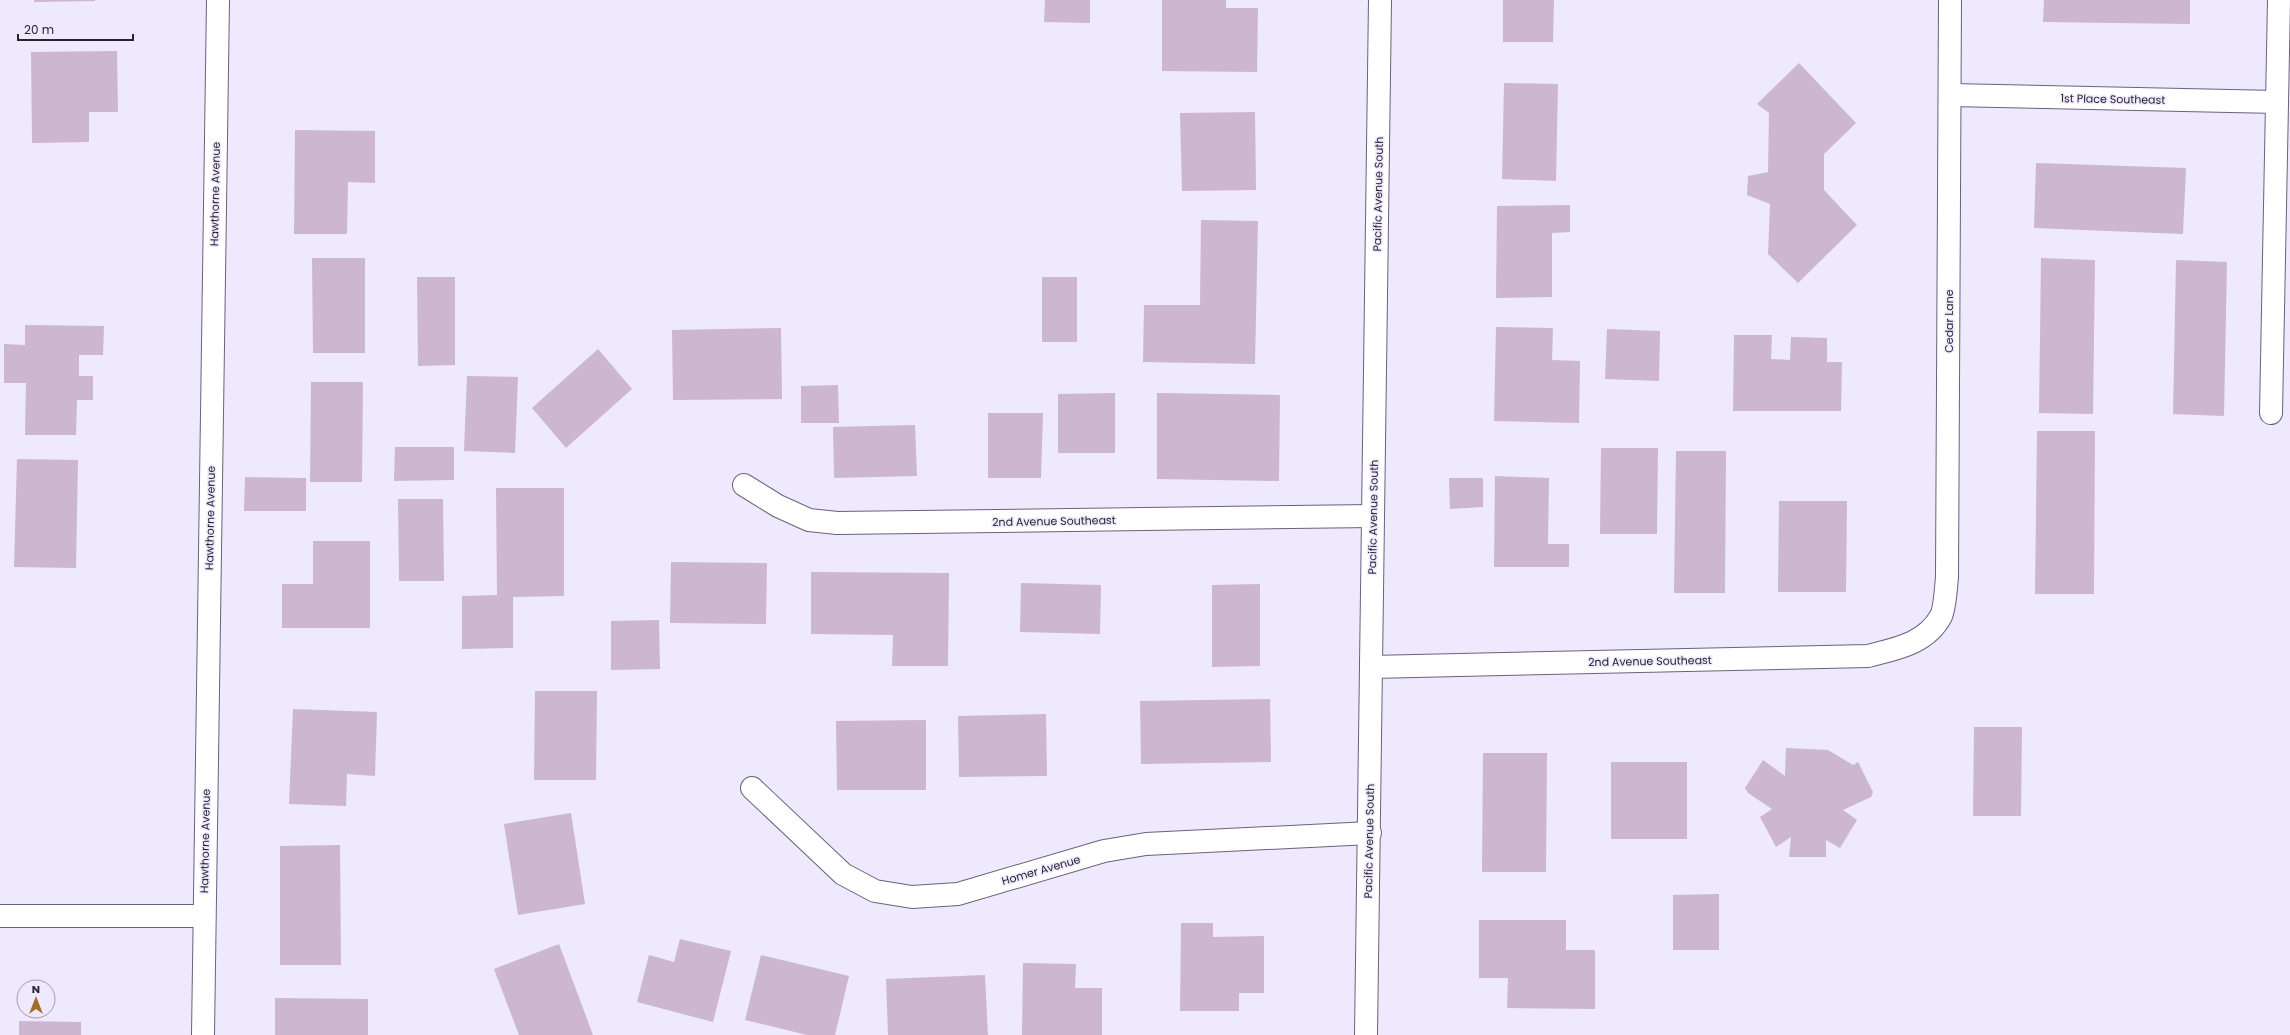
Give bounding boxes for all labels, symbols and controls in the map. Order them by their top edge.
scale bar [18,16,133,42]
text: 20 m [24,21,54,38]
street label: 1st Place Southeast [2061,90,2165,108]
street label: Pacific Avenue South [1369,136,1387,252]
street label: Hawthorne Avenue [206,142,224,246]
street label: Cedar Lane [1941,289,1957,353]
street label: Pacific Avenue South [1364,459,1382,575]
street label: Hawthorne Avenue [201,466,219,570]
street label: 2nd Avenue Southeast [992,512,1116,530]
street label: 2nd Avenue Southeast [1588,652,1712,670]
street label: Pacific Avenue South [1360,783,1378,899]
street label: Hawthorne Avenue [196,789,214,893]
street label: Homer Avenue [1000,851,1082,889]
north arrow [16,979,56,1019]
text: N [32,981,40,997]

